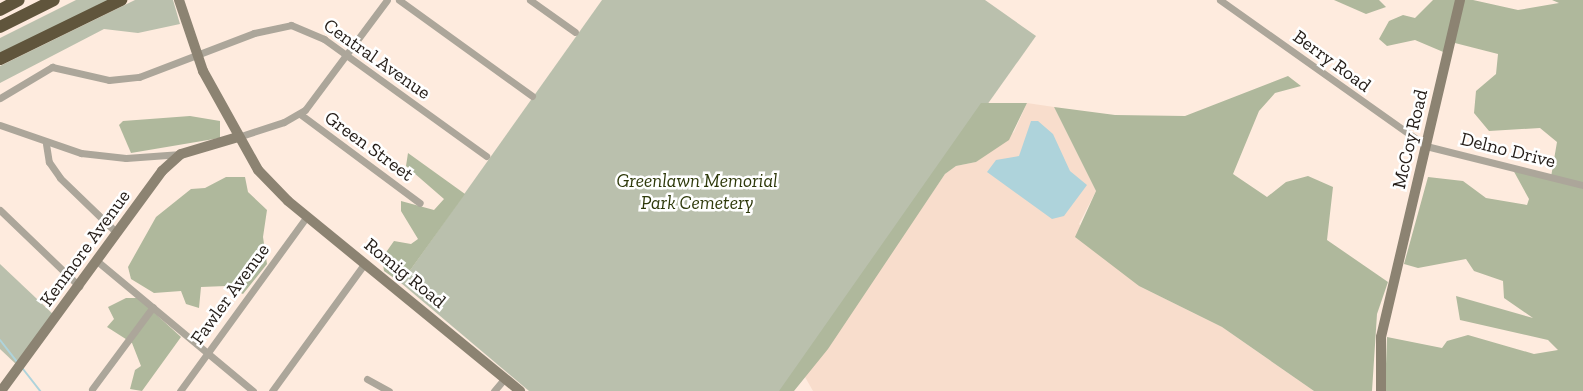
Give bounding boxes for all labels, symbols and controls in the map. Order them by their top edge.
street label: Central Avenue [319,14,435,104]
street label: Berry Road [1288,25,1376,97]
street label: McCoy Road [1387,87,1433,191]
street label: Green Street [320,106,418,186]
street label: Delno Drive [1458,127,1558,173]
park label: Greenlawn Memorial Park Cemetery [616,170,778,214]
street label: Kenmore Avenue [35,185,135,311]
street label: Romig Road [360,233,450,313]
street label: Fawler Avenue [186,239,274,349]

